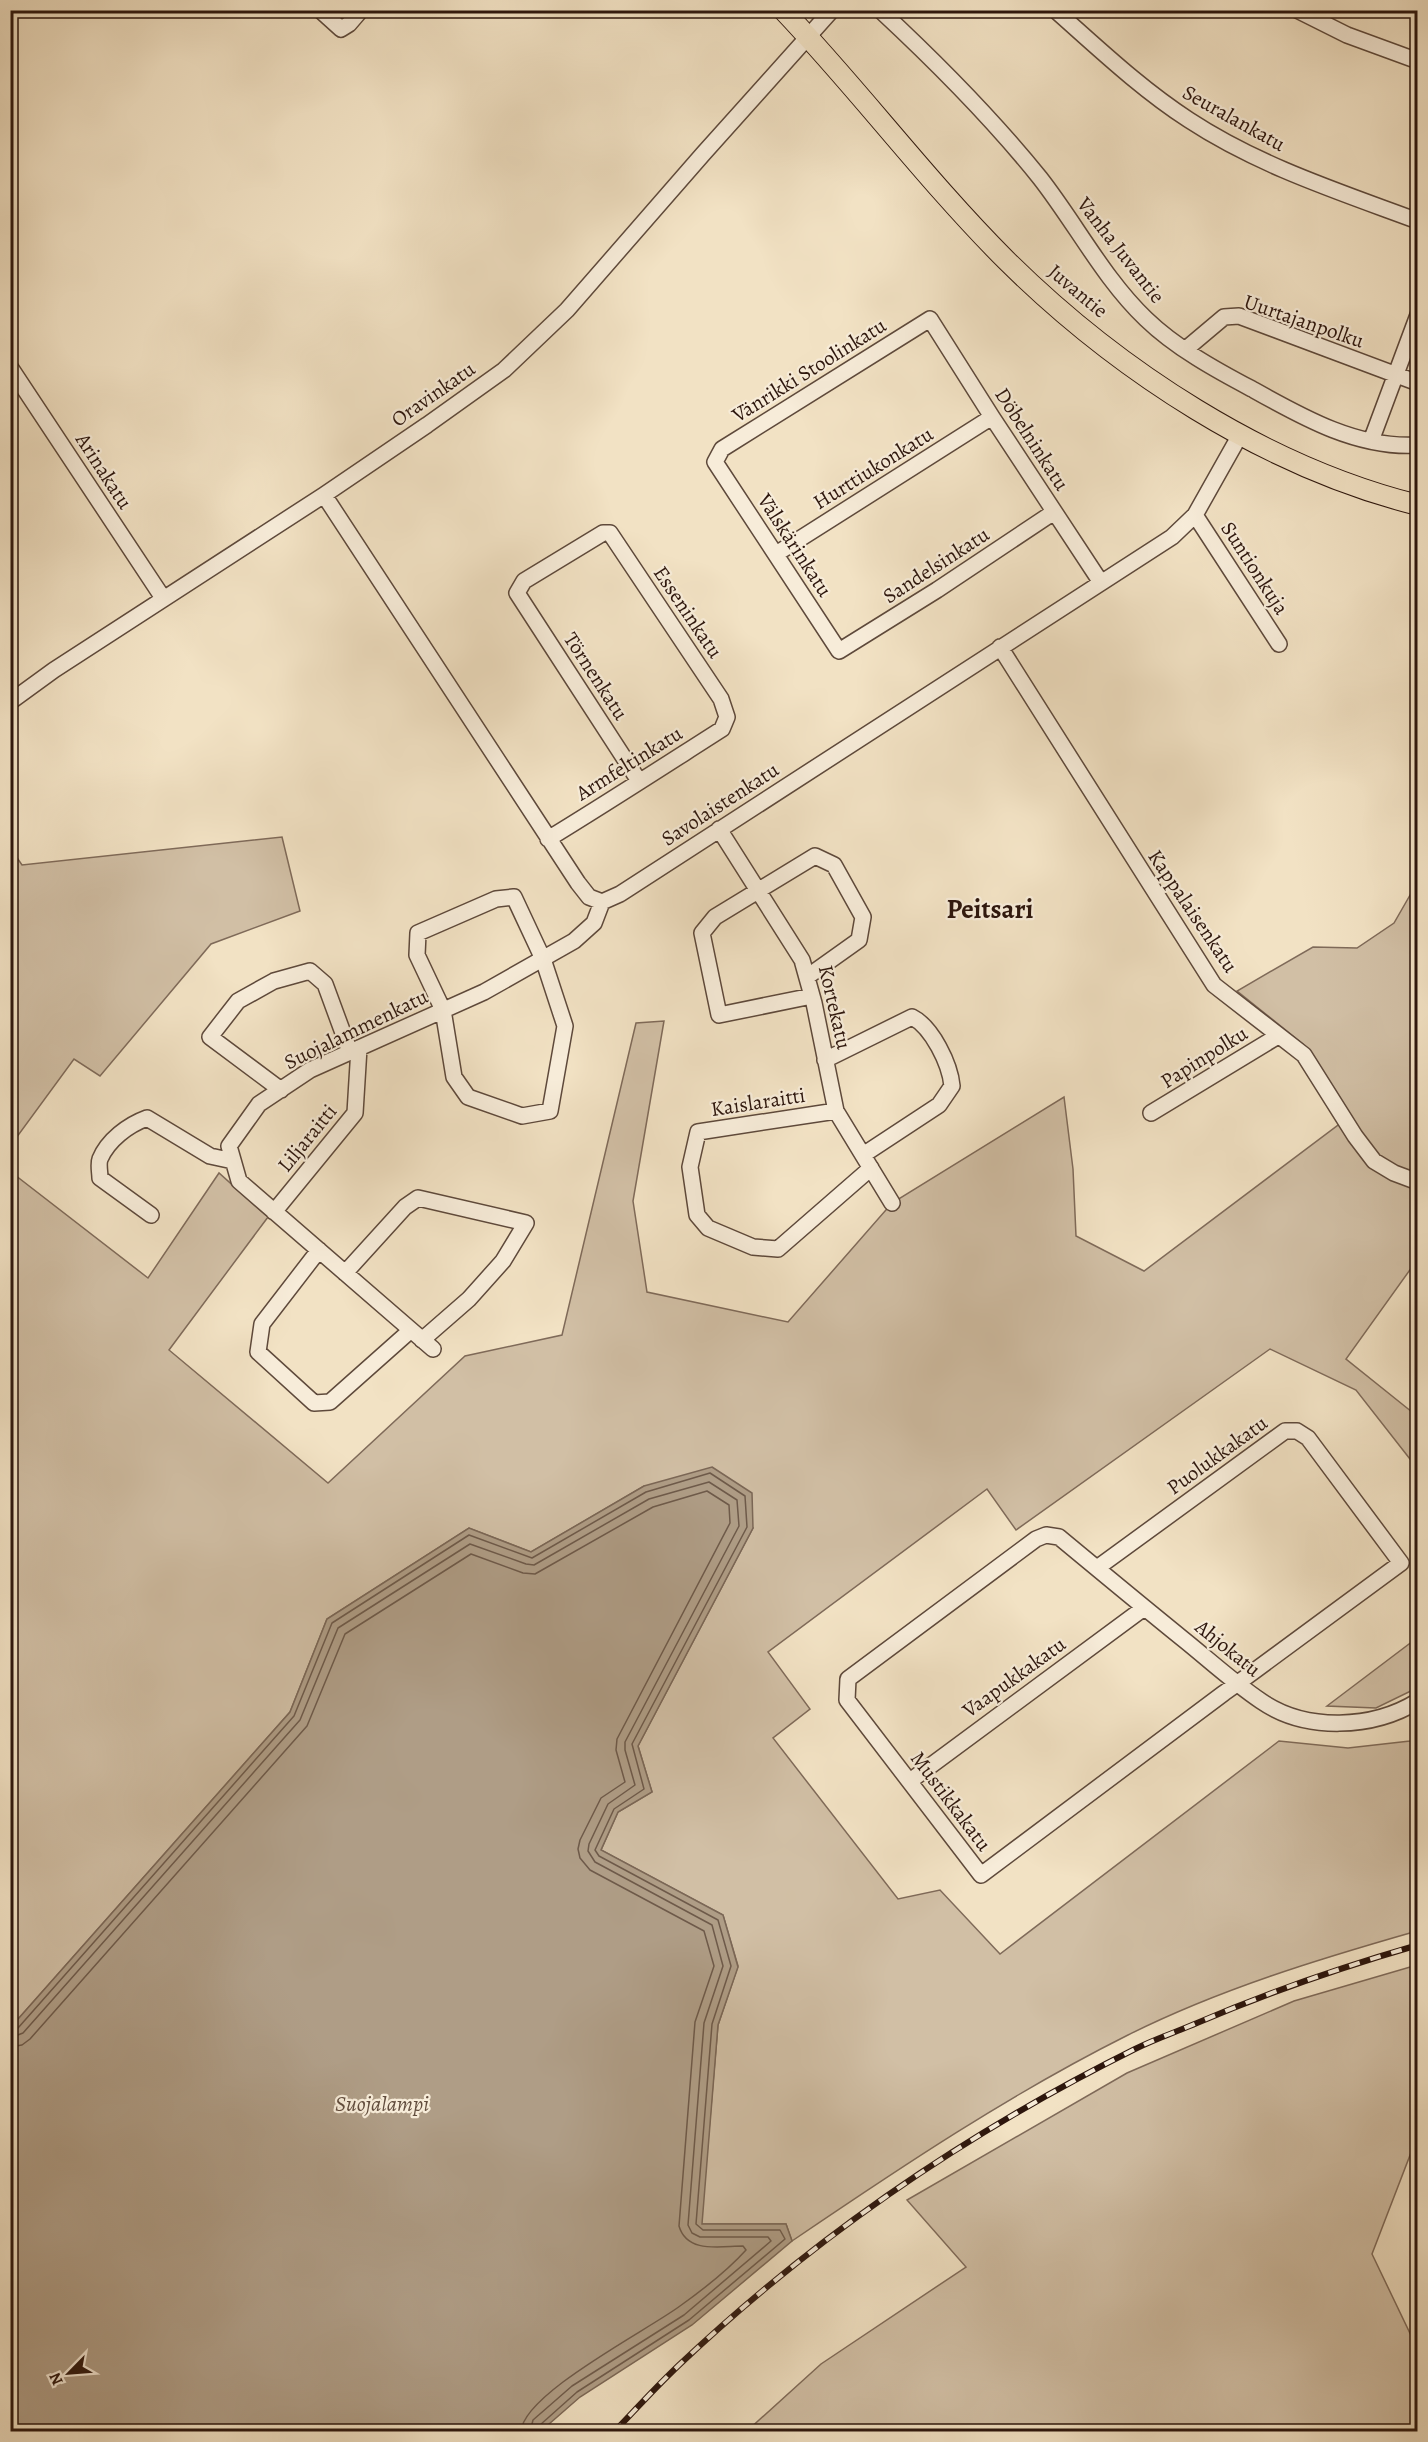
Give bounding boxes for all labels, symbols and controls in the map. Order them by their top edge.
street label: Seuralankatu [1178,78,1291,158]
street label: Vanha Juvantie [1072,192,1170,308]
street label: Juvantie [1043,259,1113,323]
street label: Uurtajanpolku [1240,287,1368,355]
street label: Vänrikki Stoolinkatu [726,311,892,429]
street label: Oravinkatu [385,354,481,433]
street label: Döbelninkatu [988,382,1076,496]
street label: Hurttiukonkatu [808,420,939,516]
street label: Arinakatu [69,427,139,515]
street label: Välskärinkatu [751,487,839,603]
street label: Suntionkuja [1214,516,1296,620]
street label: Sandelsinkatu [877,520,995,610]
street label: Esseninkatu [647,560,730,664]
street label: Törnenkatu [557,627,635,726]
street label: Armfeltinkatu [569,719,688,807]
street label: Savolaistenkatu [656,755,785,852]
street label: Kappalaisenkatu [1141,844,1245,979]
district label: Peitsari [946,891,1034,927]
street label: Kortekatu [812,962,858,1052]
street label: Suojalammenkatu [279,982,433,1076]
street label: Papinpolku [1155,1019,1253,1095]
street label: Kaislaraitti [709,1081,807,1123]
street label: Liljaraitti [271,1098,343,1178]
street label: Puolukkakatu [1161,1409,1274,1501]
street label: Ahjokatu [1189,1612,1267,1683]
street label: Vaapukkakatu [956,1630,1072,1725]
street label: Mustikkakatu [904,1745,998,1857]
water label: Suojalampi [335,2089,429,2119]
north arrow [39,2343,99,2403]
text: N [44,2369,69,2389]

